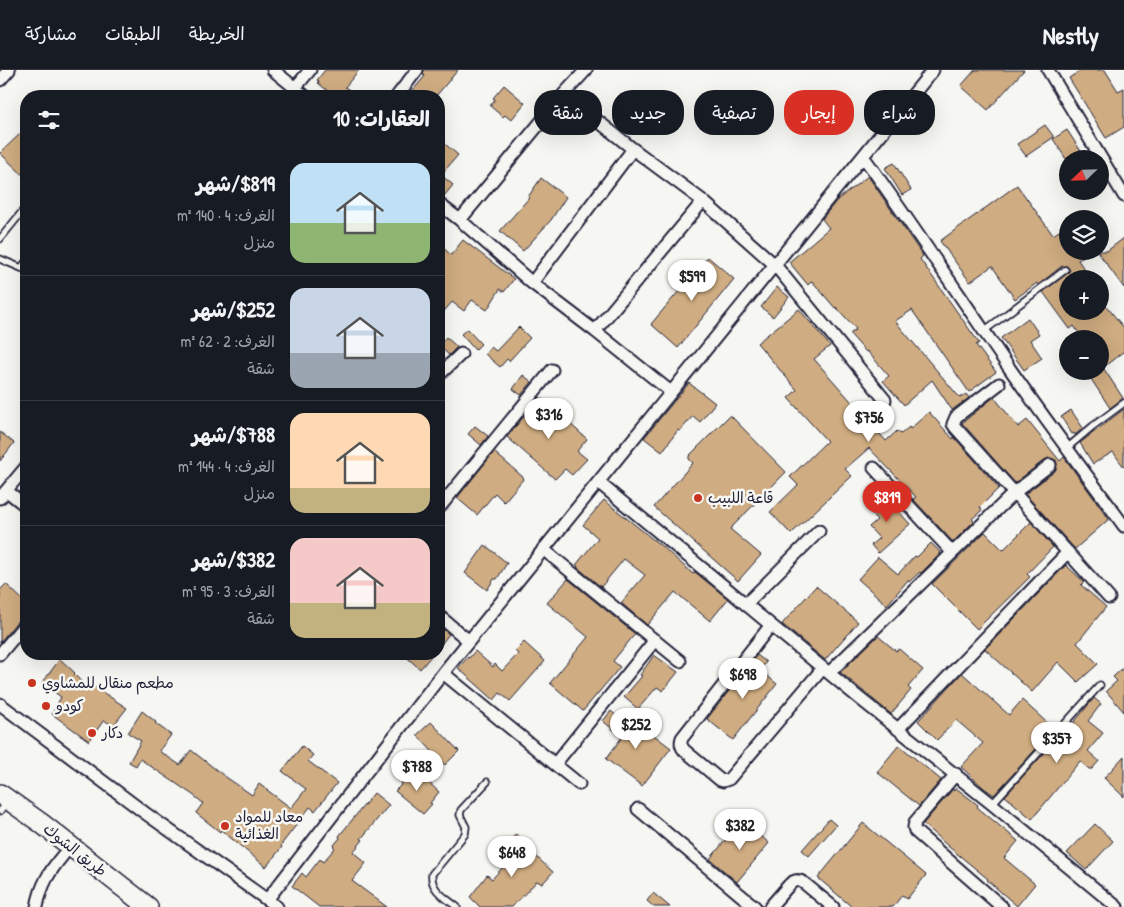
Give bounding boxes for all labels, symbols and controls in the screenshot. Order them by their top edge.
text: Nestly [1043,19,1099,51]
text: مشاركة [25,21,77,46]
text: الطبقات [105,21,161,46]
text: الخريطة [189,21,245,46]
chip: شقة [534,90,602,135]
chip: جديد [612,90,684,135]
chip: تصفية [694,90,774,135]
chip: إيجار [784,90,854,135]
chip: شراء [864,90,935,135]
text: العقارات: 10 [333,104,430,133]
icon: filters [35,106,63,134]
north arrow [1059,150,1109,200]
map controls [1059,150,1109,380]
text: $819/شهر [196,169,275,198]
icon: home [330,183,390,243]
text: الغرف: 4 · 140 m² [177,204,275,226]
button: layers [1059,210,1109,260]
text: منزل [243,231,275,253]
pin: $599 [662,260,722,302]
text: $599 [679,265,705,287]
button: + [1059,270,1109,320]
text: $252/شهر [192,295,275,324]
icon: home [330,308,390,368]
text: الغرف: 2 · 62 m² [181,330,275,352]
button: − [1059,330,1109,380]
text: شقة [247,357,275,379]
pin: $316 [519,398,579,440]
pin: $756 [839,400,899,443]
text: $316 [535,403,563,425]
text: $756 [854,406,884,428]
text: $788/شهر [192,420,275,449]
icon: home [330,433,390,493]
text: الغرف: 4 · 144 m² [178,455,275,477]
pin: $819 [857,480,917,523]
text: منزل [243,482,275,504]
text: $819 [874,486,900,508]
place label: قاعة اللبيب [708,487,774,508]
marker: قاعة اللبيب [692,492,704,504]
text: $382/شهر [192,545,275,574]
icon: home [330,558,390,618]
text: الغرف: 3 · 95 m² [182,580,275,602]
text: شقة [247,607,275,629]
pin: $698 [713,658,773,700]
text: $698 [729,663,757,685]
place label: مطعم منقال للمشاوي [42,672,174,695]
marker: مطعم منقال للمشاوي [26,677,38,689]
place label: كودو [55,695,83,716]
marker: كودو [40,700,52,712]
pin: $252 [606,708,666,750]
text: $252 [621,713,651,735]
place label: دكار [101,722,123,743]
pin: $357 [1027,722,1087,764]
marker: دكار [86,727,98,739]
text: $357 [1042,727,1072,749]
pin: $788 [387,750,447,792]
text: $788 [402,755,432,777]
place label: معاد للمواد الغذائية [235,806,303,844]
pin: $382 [710,808,770,851]
text: $382 [725,814,755,836]
street label: طريق الشوك [39,818,111,881]
marker: معاد للمواد الغذائية [219,820,231,832]
pin: $648 [482,836,542,878]
text: $648 [498,841,526,863]

